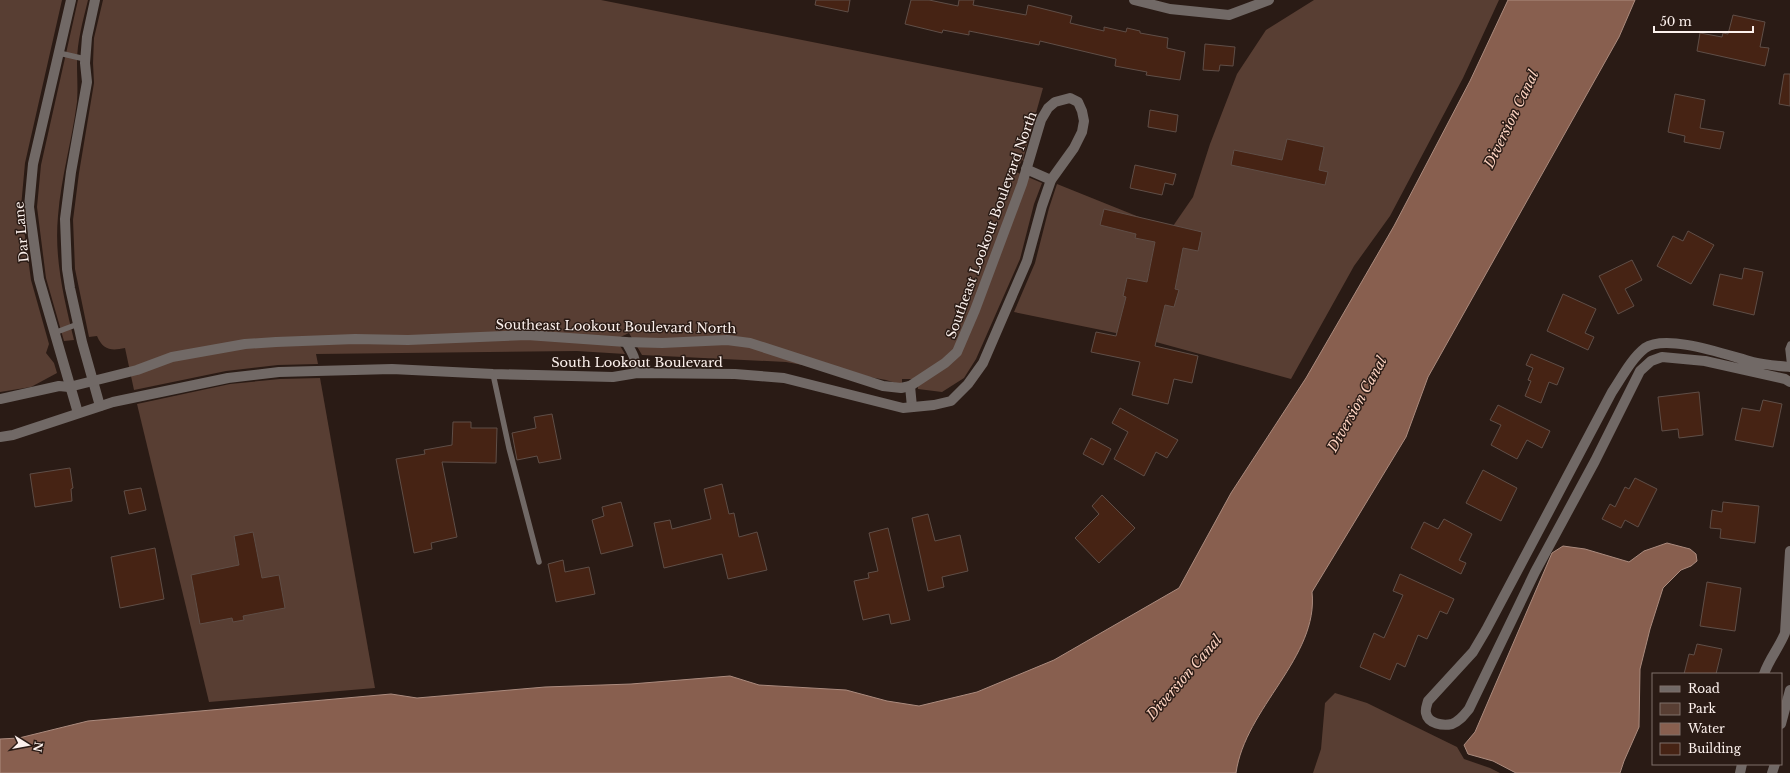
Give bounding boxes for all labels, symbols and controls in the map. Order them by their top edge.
scale bar [1654,8,1753,34]
text: 50 m [1660,14,1692,29]
water label: Diversion Canal [1479,67,1543,172]
street label: Southeast Lookout Boulevard North [942,109,1041,341]
street label: Dar Lane [10,201,33,263]
street label: Southeast Lookout Boulevard North [496,316,737,337]
water label: Diversion Canal [1323,353,1391,456]
street label: South Lookout Boulevard [551,354,723,371]
water label: Diversion Canal [1142,631,1226,724]
legend [1652,673,1782,765]
text: Road [1688,681,1720,696]
text: Park [1688,701,1716,716]
text: Water [1687,721,1725,736]
north arrow [8,725,48,765]
text: N [30,740,46,754]
text: Building [1688,741,1742,756]

